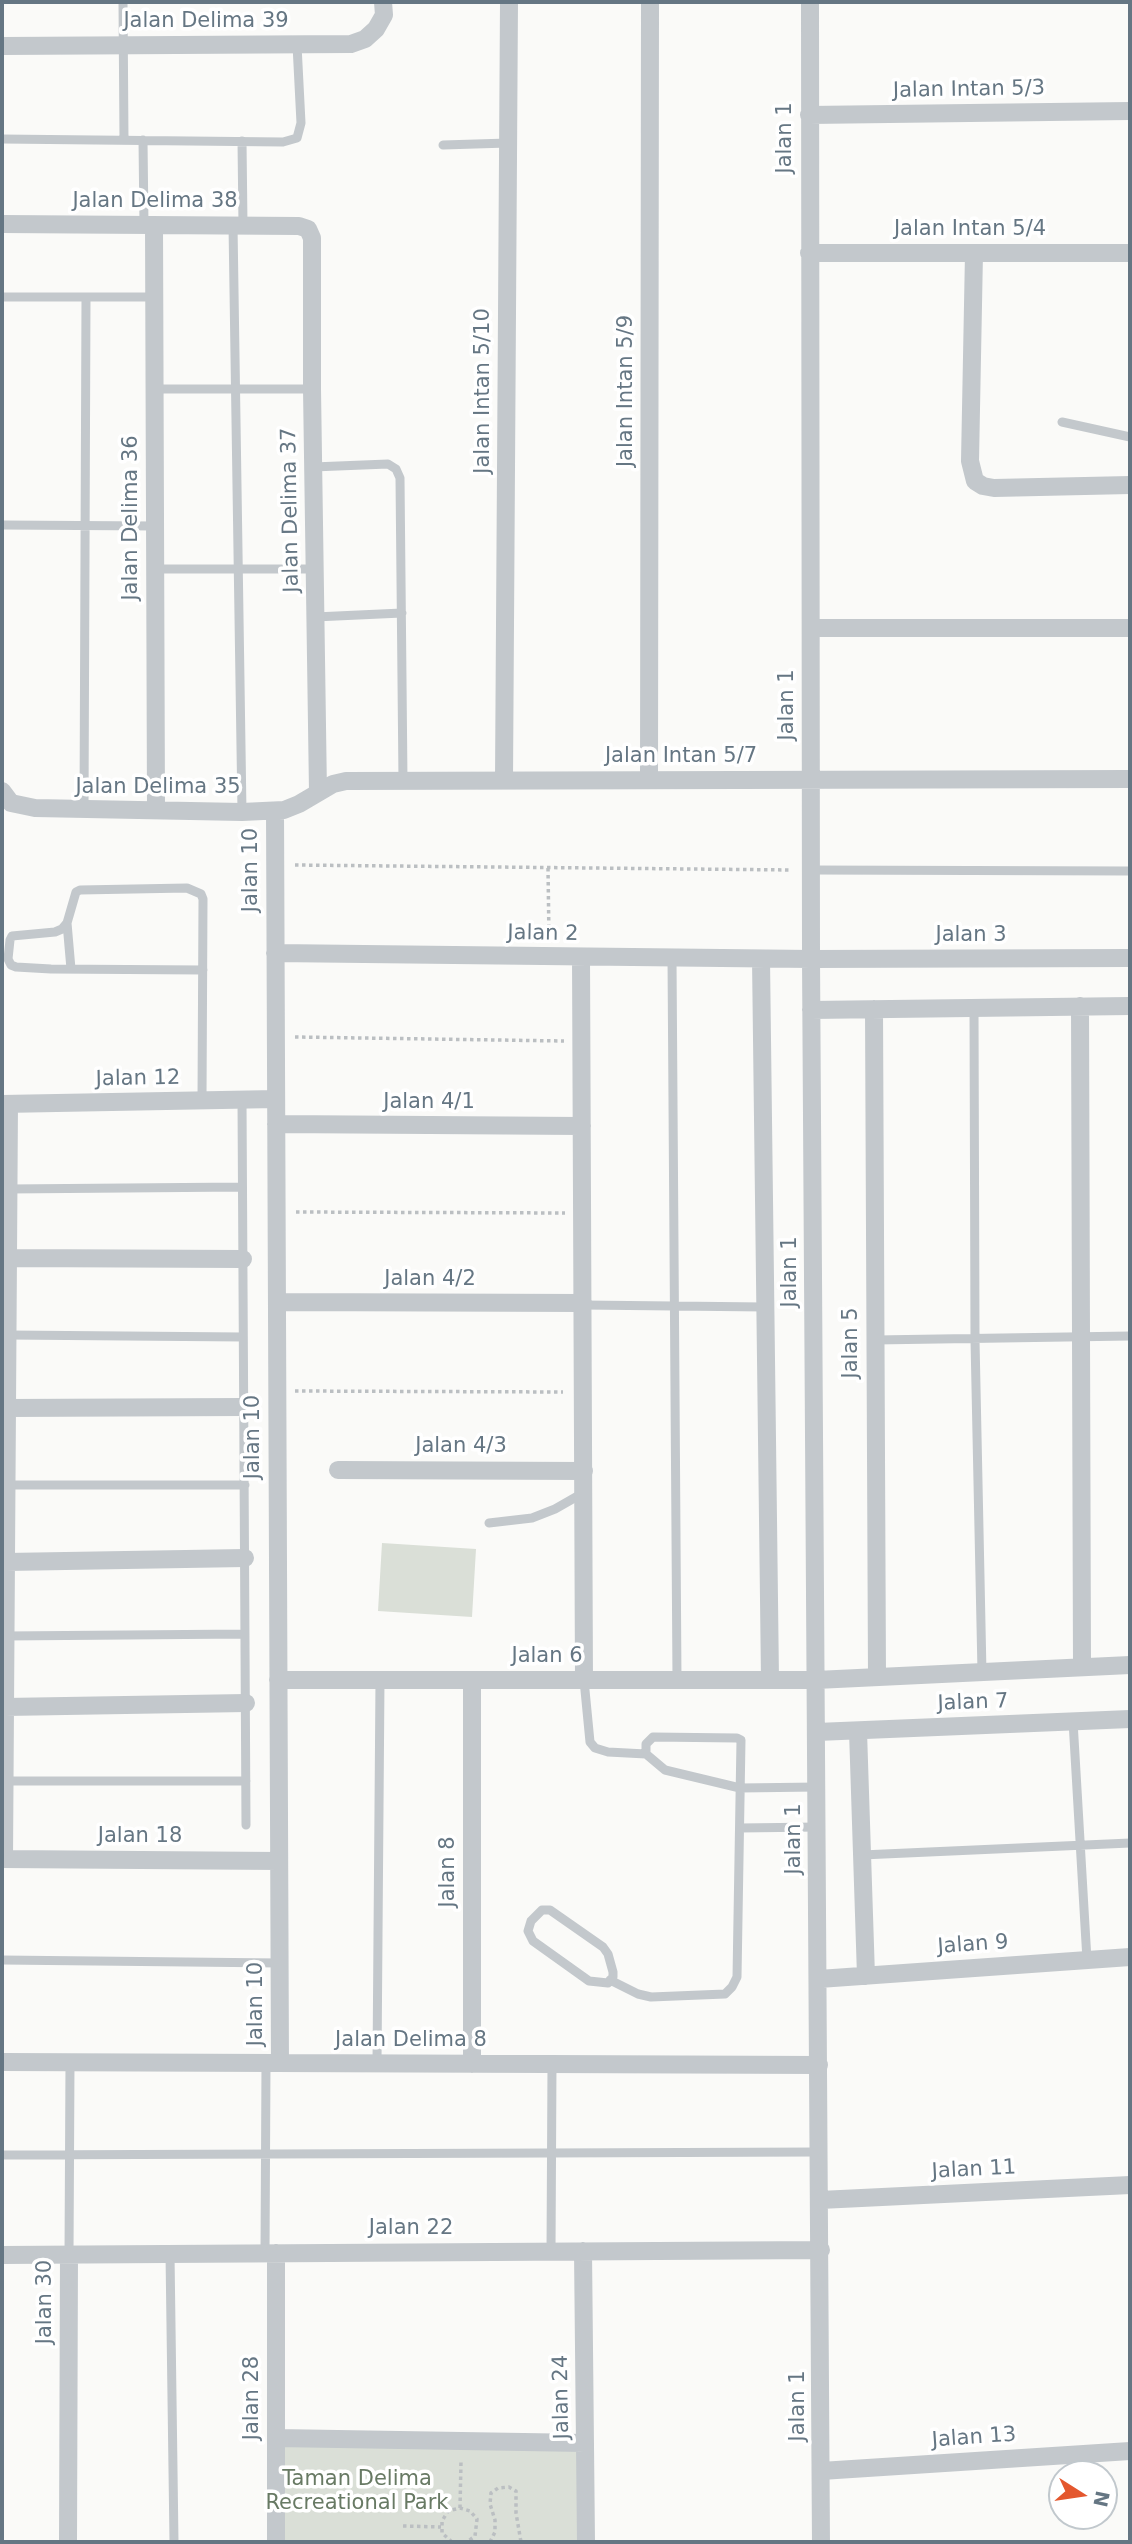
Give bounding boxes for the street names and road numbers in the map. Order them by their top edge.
street label: Jalan Delima 39 [123,9,289,35]
street label: Jalan Intan 5/3 [893,76,1045,104]
street label: Jalan 1 [773,102,799,174]
street label: Jalan Delima 38 [72,189,238,215]
street label: Jalan Intan 5/4 [894,217,1046,243]
street label: Jalan Intan 5/10 [471,308,497,474]
street label: Jalan Intan 5/9 [614,315,640,467]
street label: Jalan Delima 37 [277,427,305,593]
street label: Jalan Delima 36 [119,435,145,601]
street label: Jalan 1 [775,669,801,741]
street label: Jalan Intan 5/7 [605,744,757,770]
street label: Jalan Delima 35 [75,775,241,801]
street label: Jalan 10 [239,828,265,912]
street label: Jalan 2 [507,921,579,947]
street label: Jalan 3 [935,923,1007,949]
street label: Jalan 12 [96,1066,180,1092]
street label: Jalan 4/1 [383,1090,475,1116]
street label: Jalan 1 [778,1236,804,1308]
street label: Jalan 4/2 [384,1267,476,1293]
street label: Jalan 5 [839,1307,865,1379]
street label: Jalan 10 [241,1395,267,1479]
street label: Jalan 4/3 [415,1434,507,1460]
street label: Jalan 6 [511,1644,583,1670]
street label: Jalan 7 [937,1689,1009,1717]
street label: Jalan 1 [782,1803,808,1875]
street label: Jalan 18 [98,1824,182,1850]
street label: Jalan 8 [436,1836,462,1908]
street label: Jalan 9 [937,1930,1009,1960]
street label: Jalan 10 [244,1962,270,2046]
street label: Jalan Delima 8 [335,2028,487,2054]
street label: Jalan 11 [931,2155,1017,2185]
street label: Jalan 22 [369,2216,453,2242]
street label: Jalan 30 [33,2260,59,2344]
street label: Jalan 24 [549,2355,575,2439]
street label: Jalan 28 [240,2356,266,2440]
street label: Jalan 1 [786,2370,812,2442]
street label: Jalan 13 [931,2422,1017,2454]

